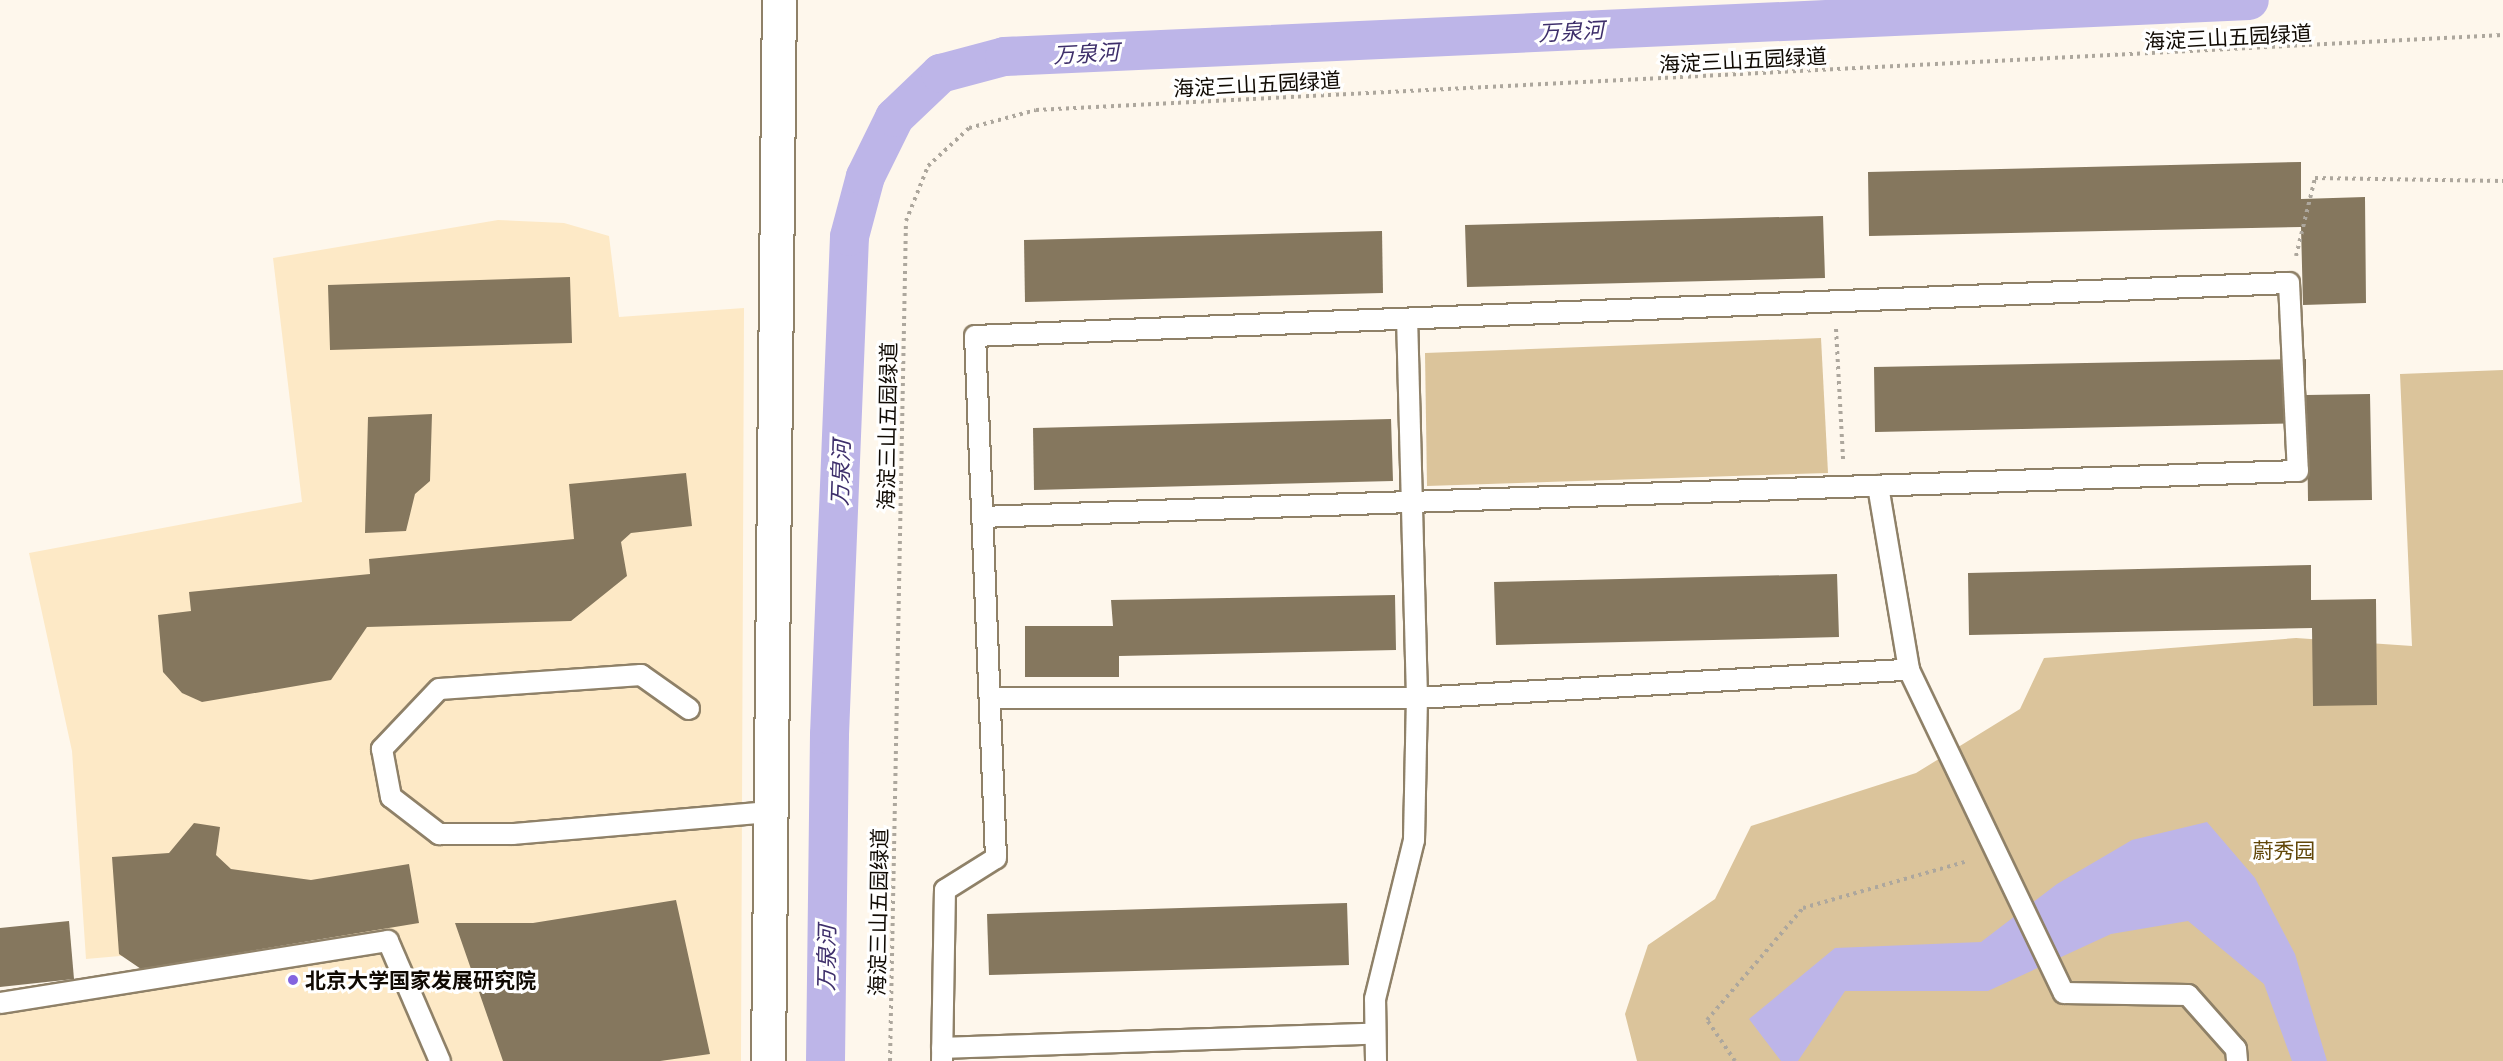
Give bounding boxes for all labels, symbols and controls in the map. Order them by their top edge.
water label: 万泉河 [1537,16,1605,46]
street label: 海淀三山五园绿道 [2143,20,2313,54]
water label: 万泉河 [1052,38,1120,68]
street label: 海淀三山五园绿道 [1658,43,1828,77]
street label: 海淀三山五园绿道 [1172,67,1342,101]
street label: 海淀三山五园绿道 [873,342,901,510]
water label: 万泉河 [826,440,854,506]
street label: 海淀三山五园绿道 [864,828,892,996]
park label: 蔚秀园 [2253,837,2315,863]
water label: 万泉河 [812,925,840,991]
place label: 北京大学国家发展研究院 [305,967,536,993]
marker: 北京大学国家发展研究院 [286,973,300,987]

